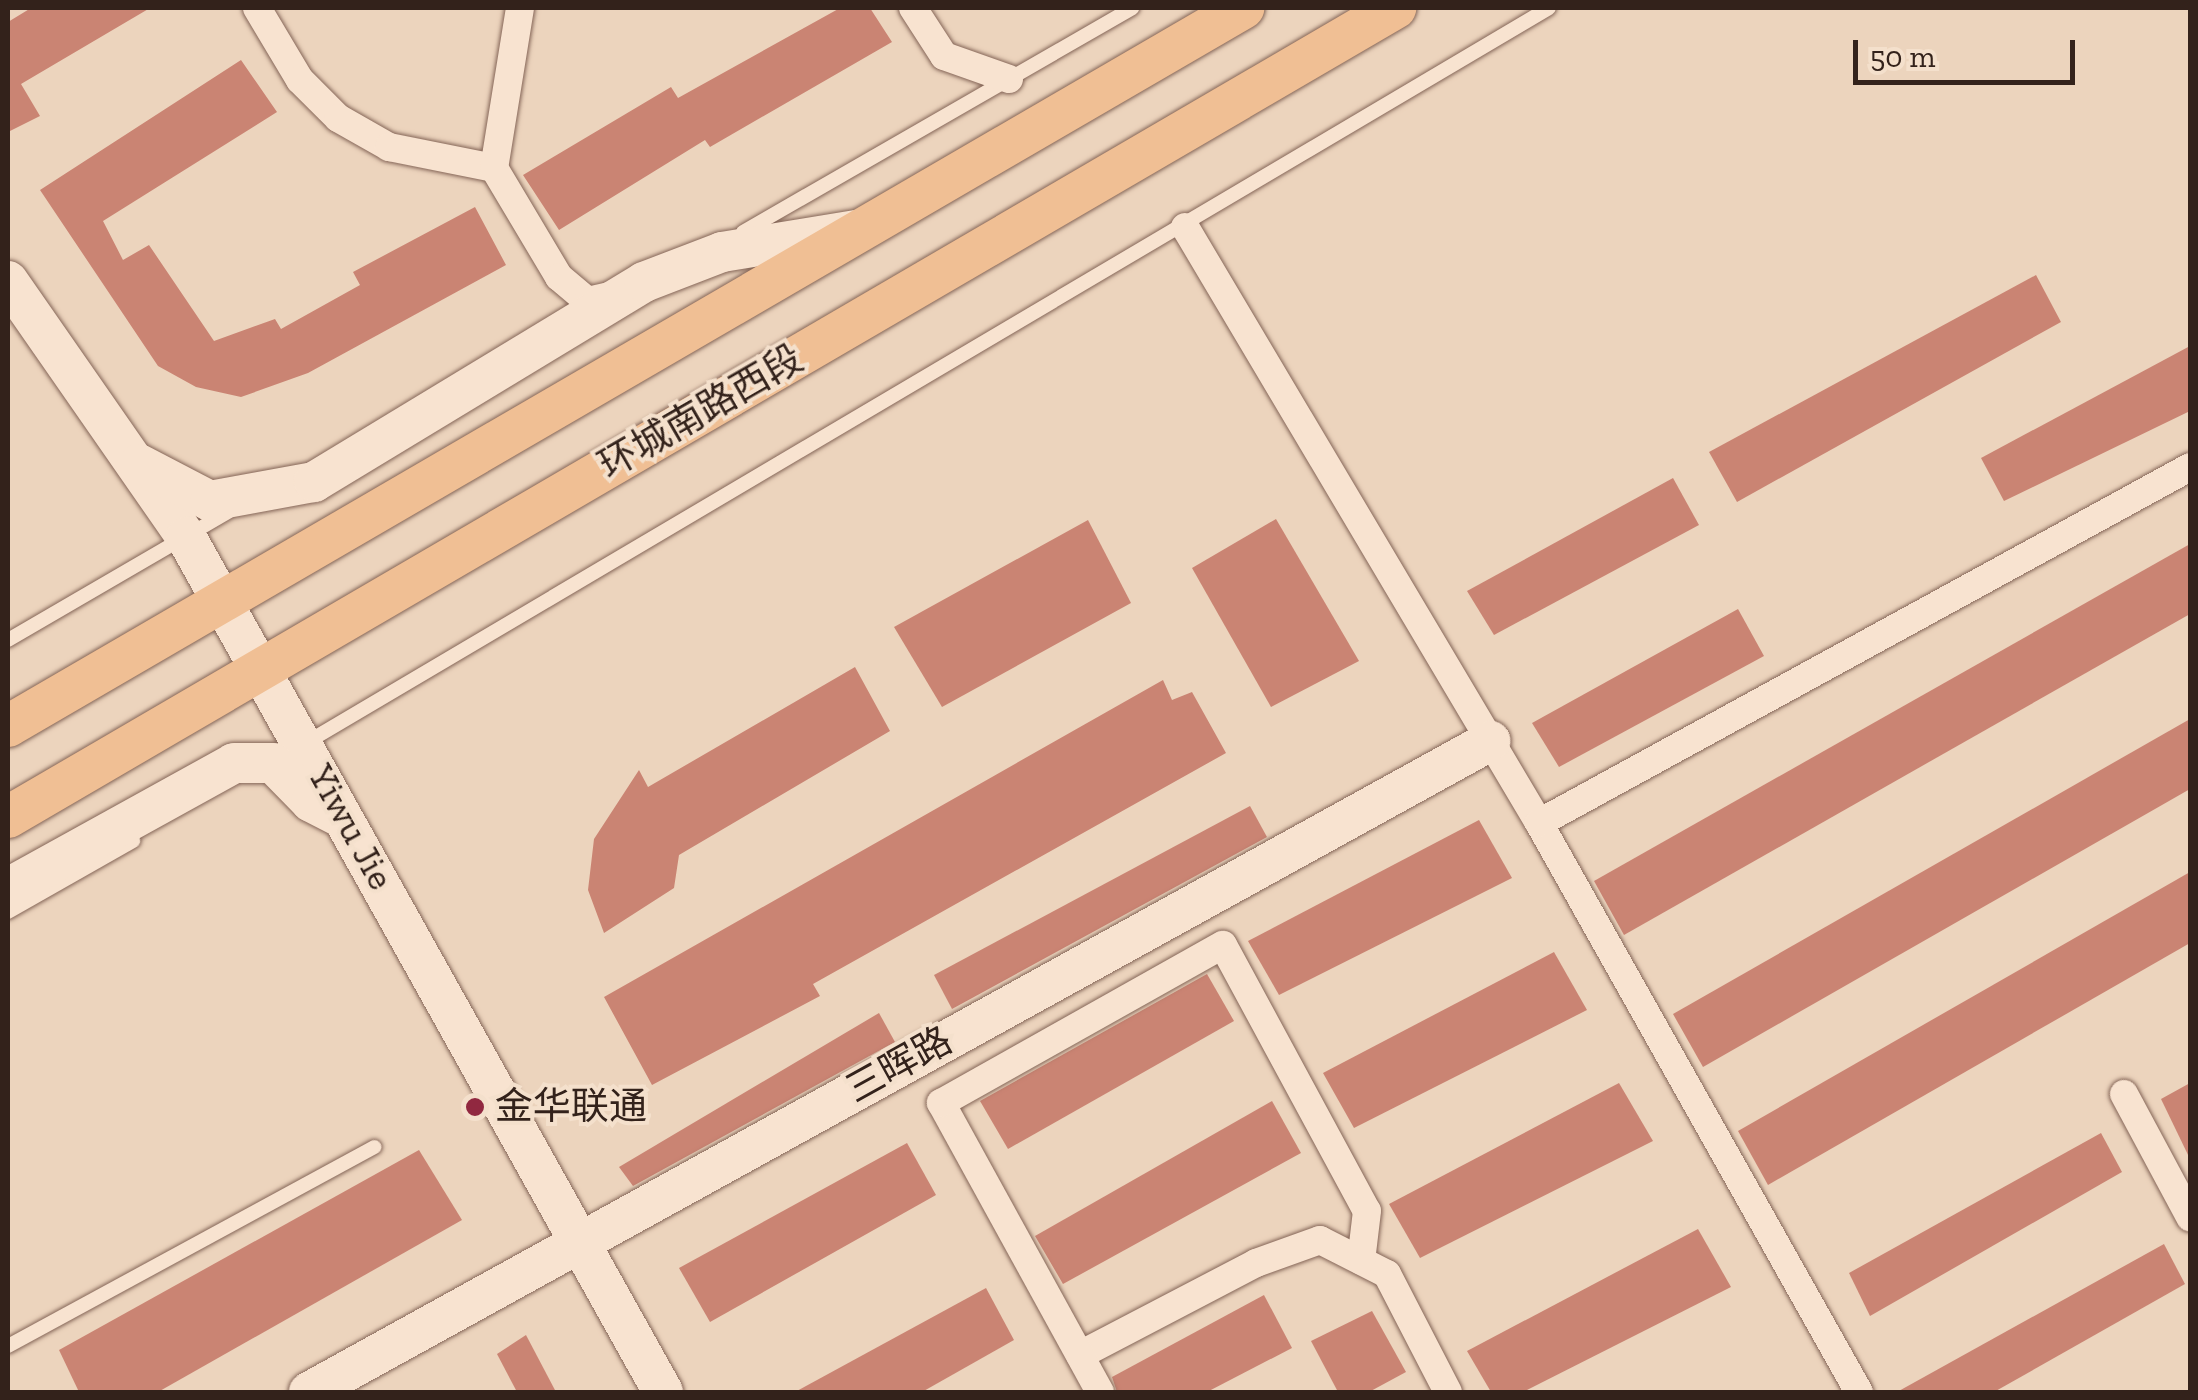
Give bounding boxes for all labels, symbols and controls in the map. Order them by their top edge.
scale bar [1858,20,2080,82]
text: 50 m [1870,39,1935,75]
street label: 环城南路西段 [591,335,811,489]
street label: Yiwu Jie [298,756,404,898]
street label: 三晖路 [838,1017,960,1113]
place label: 金华联通 [495,1084,647,1130]
marker: 金华联通 [464,1096,486,1118]

